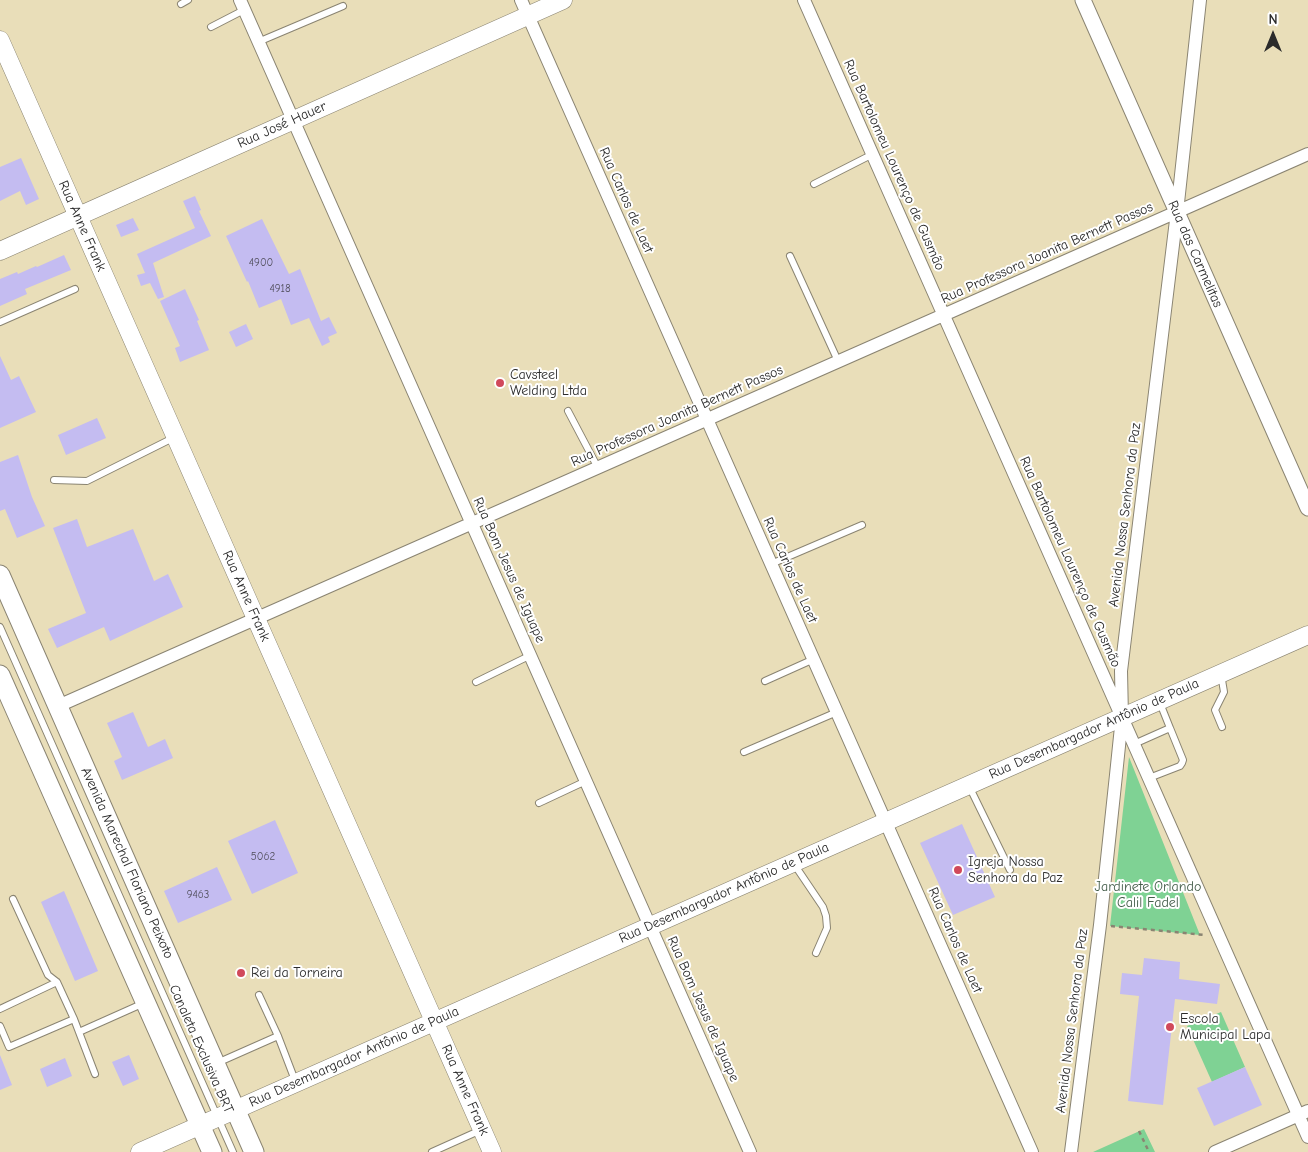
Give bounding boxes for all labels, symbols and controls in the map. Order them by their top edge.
north arrow [1248,10,1298,60]
text: N [1268,11,1278,28]
street label: Rua Bartolomeu Lourenço de Gusmão [840,57,948,273]
street label: Rua José Hauer [235,98,329,152]
street label: Rua Carlos de Laet [595,145,657,255]
street label: Rua Anne Frank [54,178,110,274]
street label: Rua das Carmelitas [1164,198,1226,310]
street label: Rua Professora Joanita Bernett Passos [938,199,1156,307]
house number: 4900 [249,256,273,270]
house number: 4918 [269,282,291,296]
street label: Rua Professora Joanita Bernett Passos [568,362,786,470]
place label: Cavsteel Welding Ltda [510,367,587,400]
marker: Cavsteel Welding Ltda [494,377,506,389]
street label: Avenida Nossa Senhora da Paz [1105,422,1145,608]
street label: Rua Bartolomeu Lourenço de Gusmão [1016,454,1124,670]
street label: Rua Bom Jesus de Iguape [469,495,549,645]
street label: Rua Carlos de Laet [759,515,821,625]
street label: Rua Anne Frank [218,548,274,644]
street label: Rua Desembargador Antônio de Paula [986,675,1202,783]
street label: Avenida Marechal Floriano Peixoto [77,765,177,961]
street label: Rua Desembargador Antônio de Paula [616,839,832,947]
house number: 5062 [251,850,275,864]
place label: Igreja Nossa Senhora da Paz [968,854,1062,886]
marker: Igreja Nossa Senhora da Paz [952,864,964,876]
park label: Jardinete Orlando Calil Fadel [1095,879,1201,912]
street label: Rua Carlos de Laet [924,885,986,995]
house number: 9463 [187,888,209,902]
street label: Avenida Nossa Senhora da Paz [1052,928,1092,1114]
street label: Rua Bom Jesus de Iguape [663,934,743,1084]
place label: Rei da Torneira [251,965,343,981]
marker: Rei da Torneira [235,967,247,979]
street label: Canaleta Exclusiva BRT [165,982,237,1116]
street label: Rua Desembargador Antônio de Paula [246,1003,462,1111]
place label: Escola Municipal Lapa [1180,1011,1271,1044]
marker: Escola Municipal Lapa [1164,1021,1176,1033]
street label: Rua Anne Frank [437,1042,493,1138]

